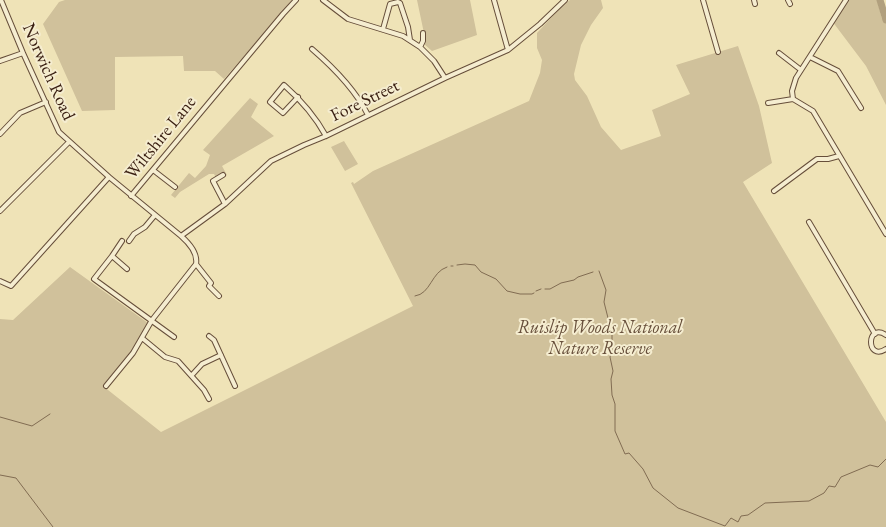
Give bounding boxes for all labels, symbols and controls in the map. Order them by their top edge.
street label: Norwich Road [17,20,79,124]
street label: Fore Street [327,75,403,127]
street label: Wiltshire Lane [121,92,201,184]
park label: Ruislip Woods National Nature Reserve [518,317,682,360]

